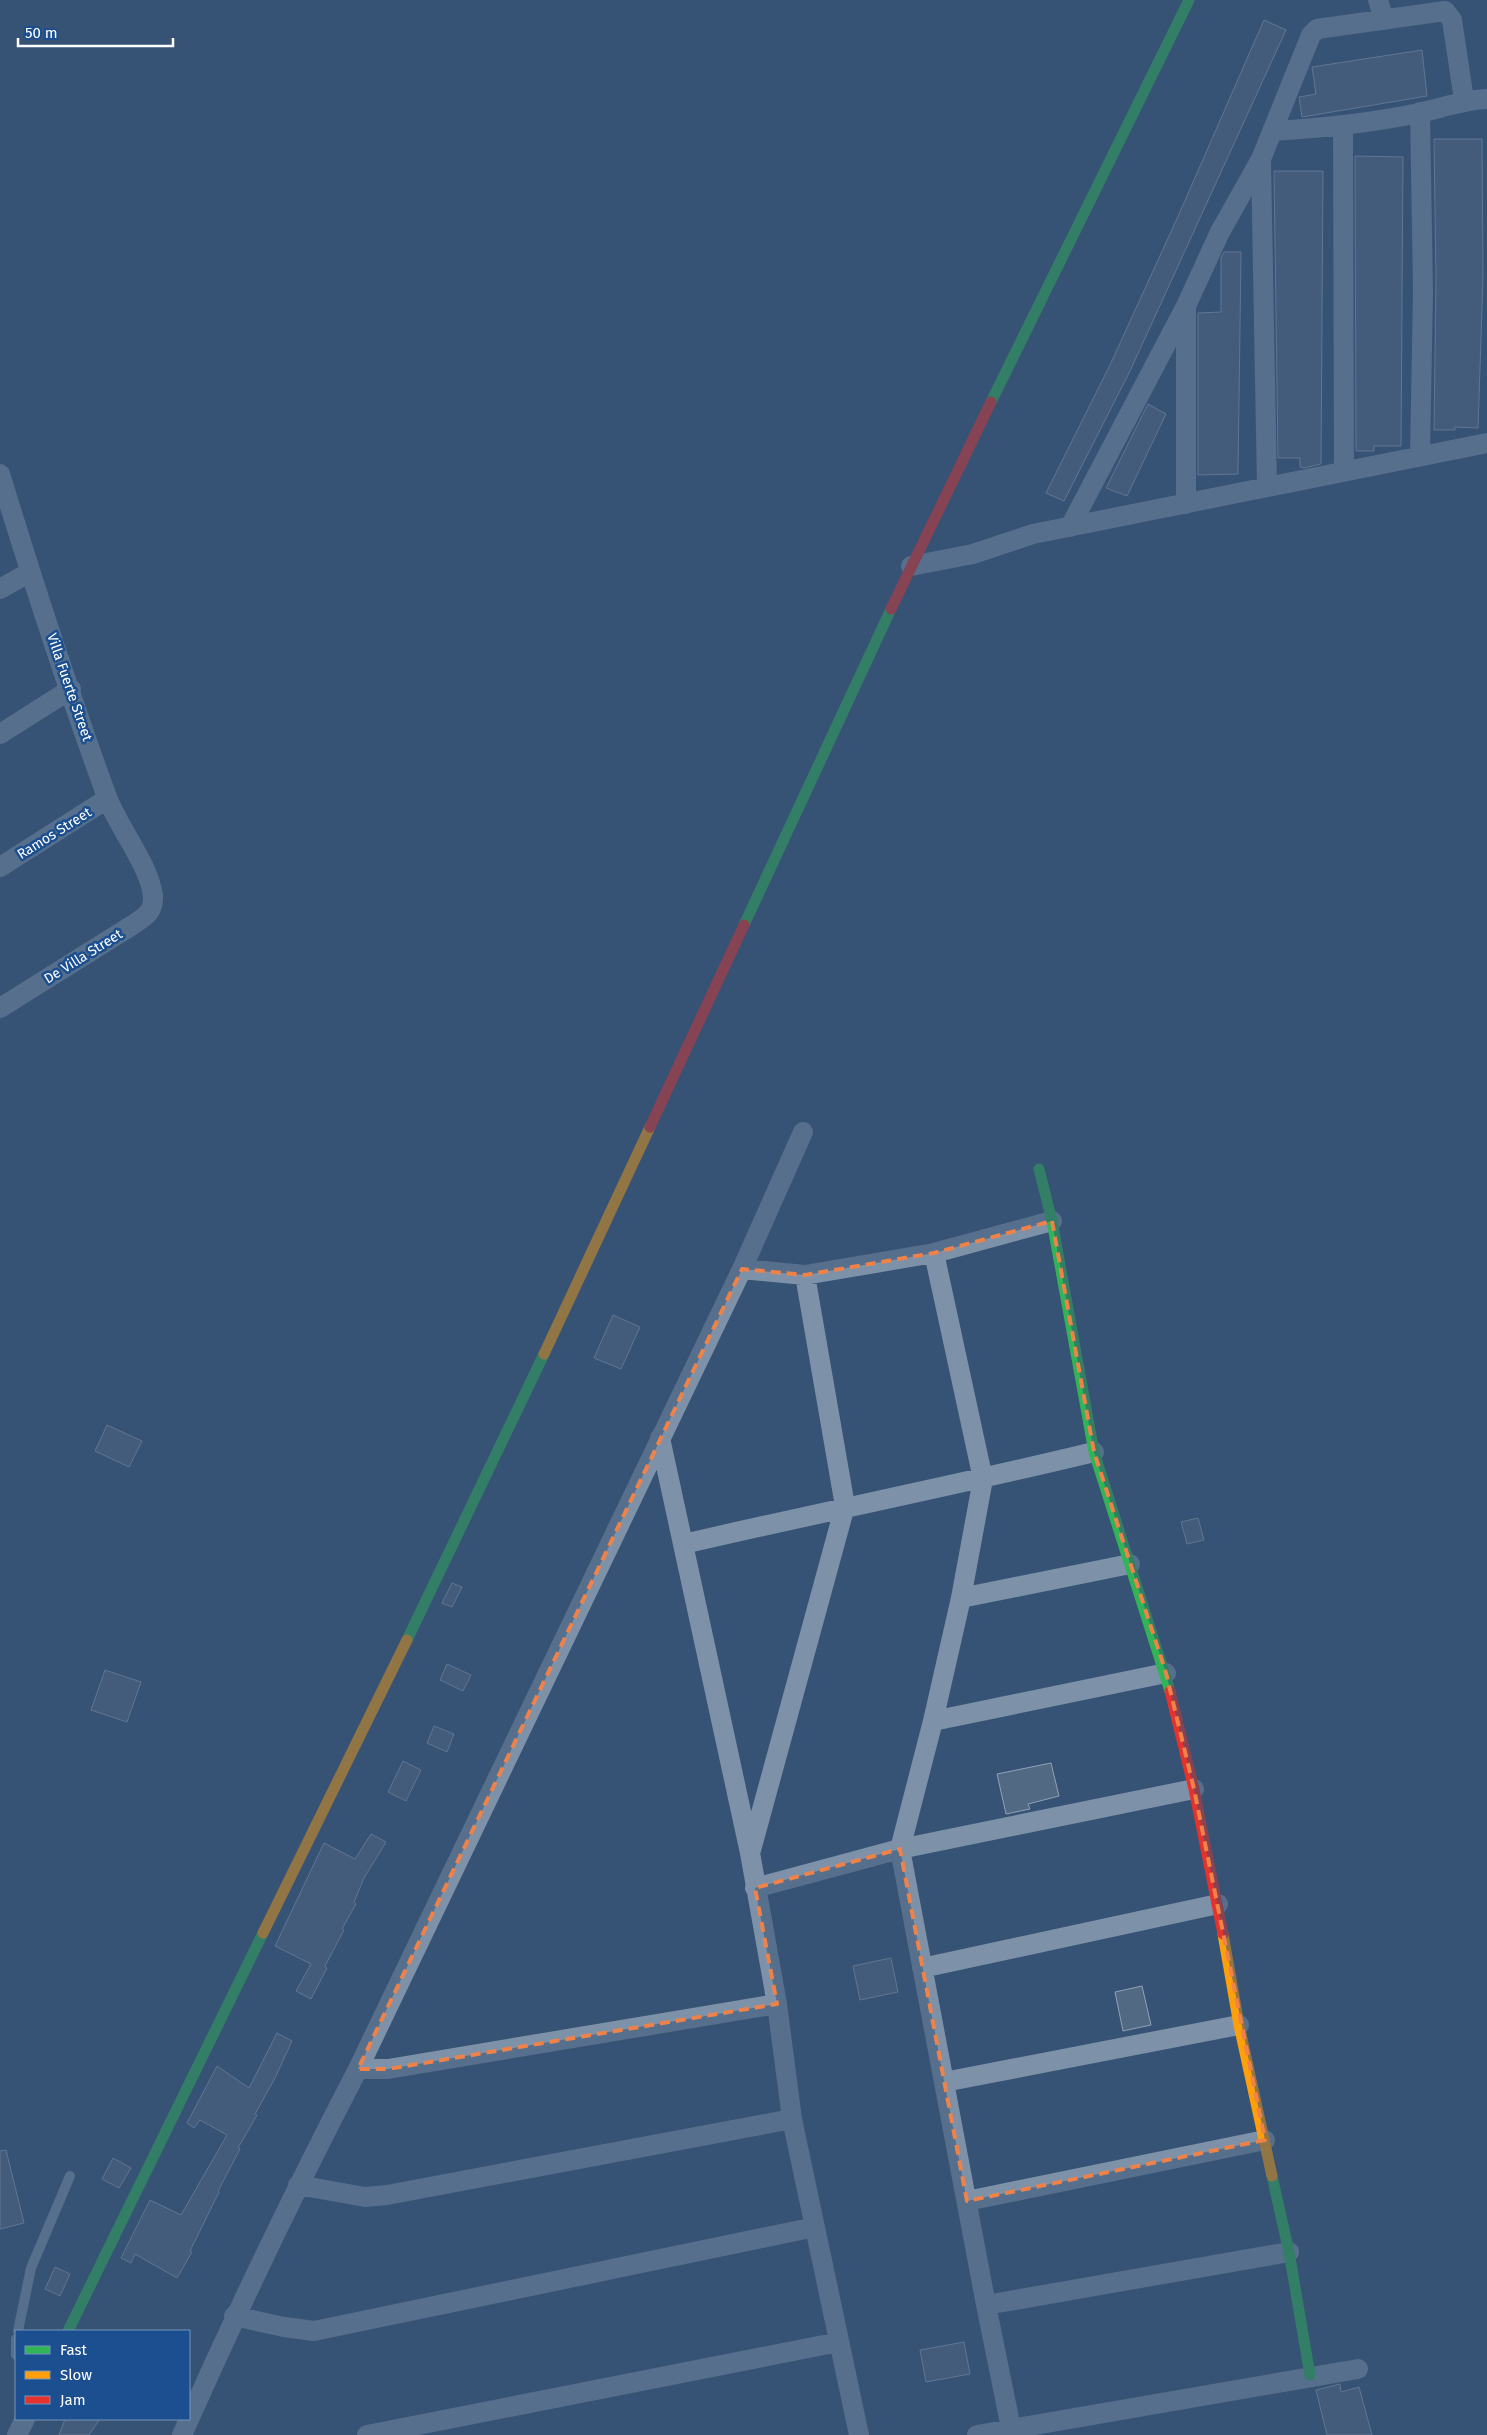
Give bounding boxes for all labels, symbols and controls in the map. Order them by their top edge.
scale bar [18,15,172,47]
text: 50 m [25,24,58,42]
street label: Villa Fuerte Street [43,631,96,744]
street label: Ramos Street [14,803,95,863]
street label: De Villa Street [41,925,127,987]
legend [15,2330,190,2420]
text: Fast [60,2341,87,2359]
text: Slow [60,2366,92,2384]
text: Jam [60,2391,86,2409]

